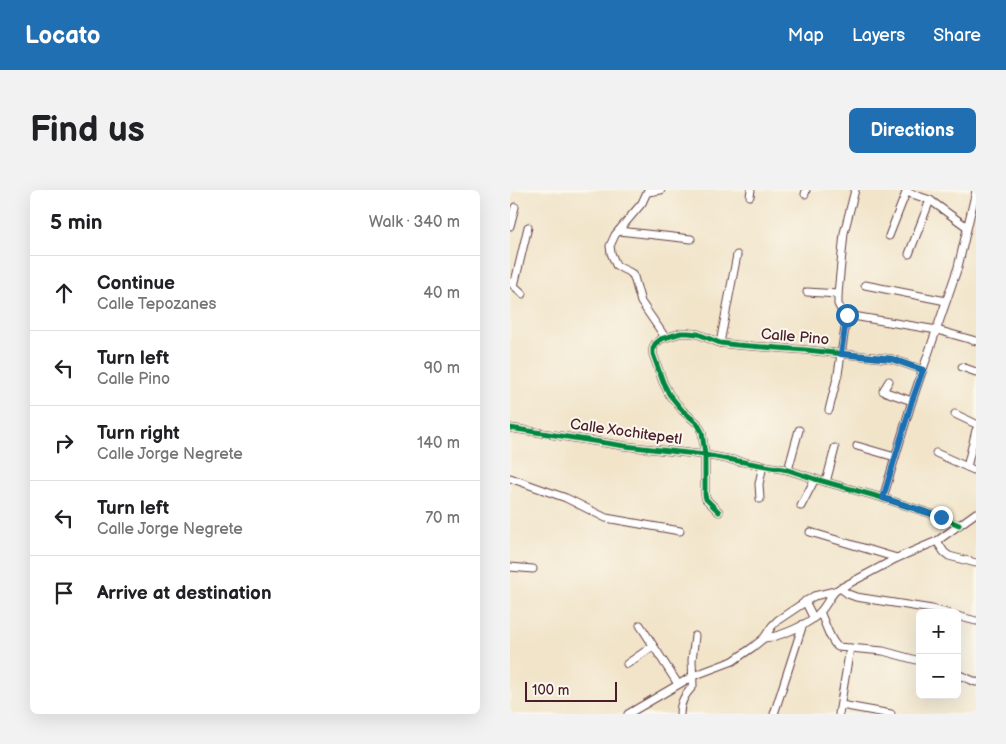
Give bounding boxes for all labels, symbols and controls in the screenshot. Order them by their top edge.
text: Locato [25,21,100,50]
text: Map [788,25,824,46]
text: Layers [852,25,905,46]
text: Share [933,25,981,46]
button: Directions [849,108,976,153]
text: Find us [30,109,145,152]
text: 5 min [50,210,103,235]
text: Walk · 340 m [369,213,460,232]
text: Continue [97,272,175,295]
icon: ahead [50,279,78,307]
text: 40 m [423,284,460,303]
text: Calle Tepozanes [97,295,216,314]
route start [836,304,859,327]
street label: Calle Pino [760,325,830,349]
text: Turn left [97,347,169,370]
icon: left [50,354,78,382]
text: 90 m [424,359,460,378]
text: Calle Pino [97,370,170,389]
street label: Calle Xochitepetl [569,415,683,449]
text: Turn right [97,422,180,445]
icon: right [50,429,78,457]
text: 140 m [417,434,460,453]
text: Calle Jorge Negrete [97,445,243,464]
text: Turn left [97,497,169,520]
icon: left [50,504,78,532]
route end [930,506,953,529]
text: 70 m [425,509,460,528]
text: Calle Jorge Negrete [97,520,243,539]
icon: arrive [50,579,78,607]
text: Arrive at destination [97,582,272,605]
map controls [916,609,961,699]
button: + [916,609,961,654]
button: − [916,654,961,699]
scale bar [525,679,618,702]
text: 100 m [532,682,569,699]

